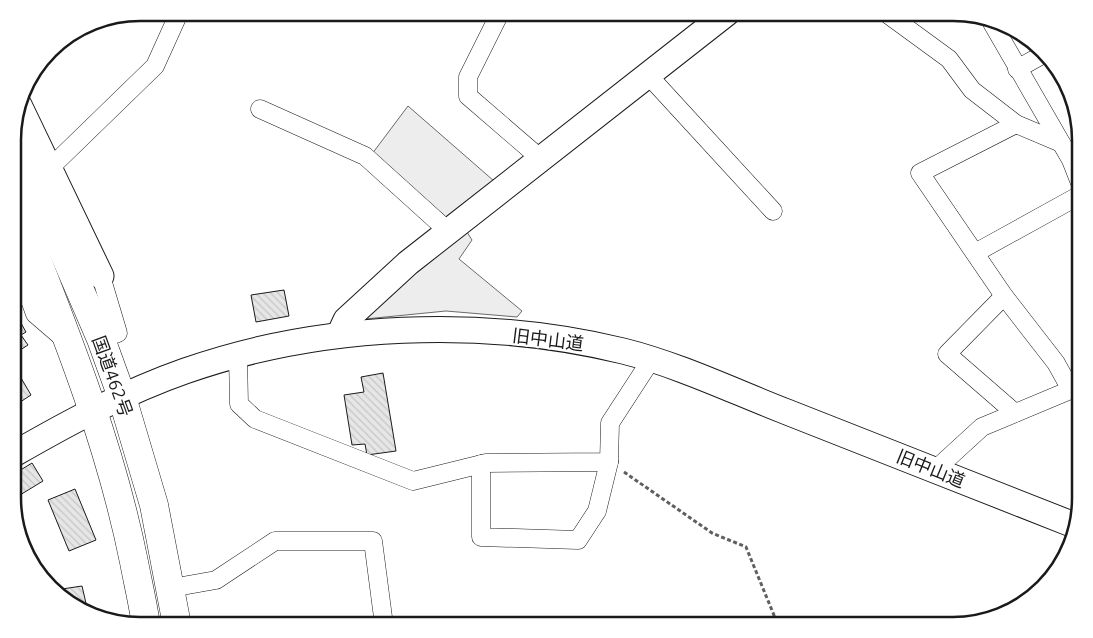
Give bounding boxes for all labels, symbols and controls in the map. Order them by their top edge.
street label: 旧中山道 [511,325,585,353]
street label: 国道462号 [89,333,137,419]
street label: 旧中山道 [894,445,968,491]

